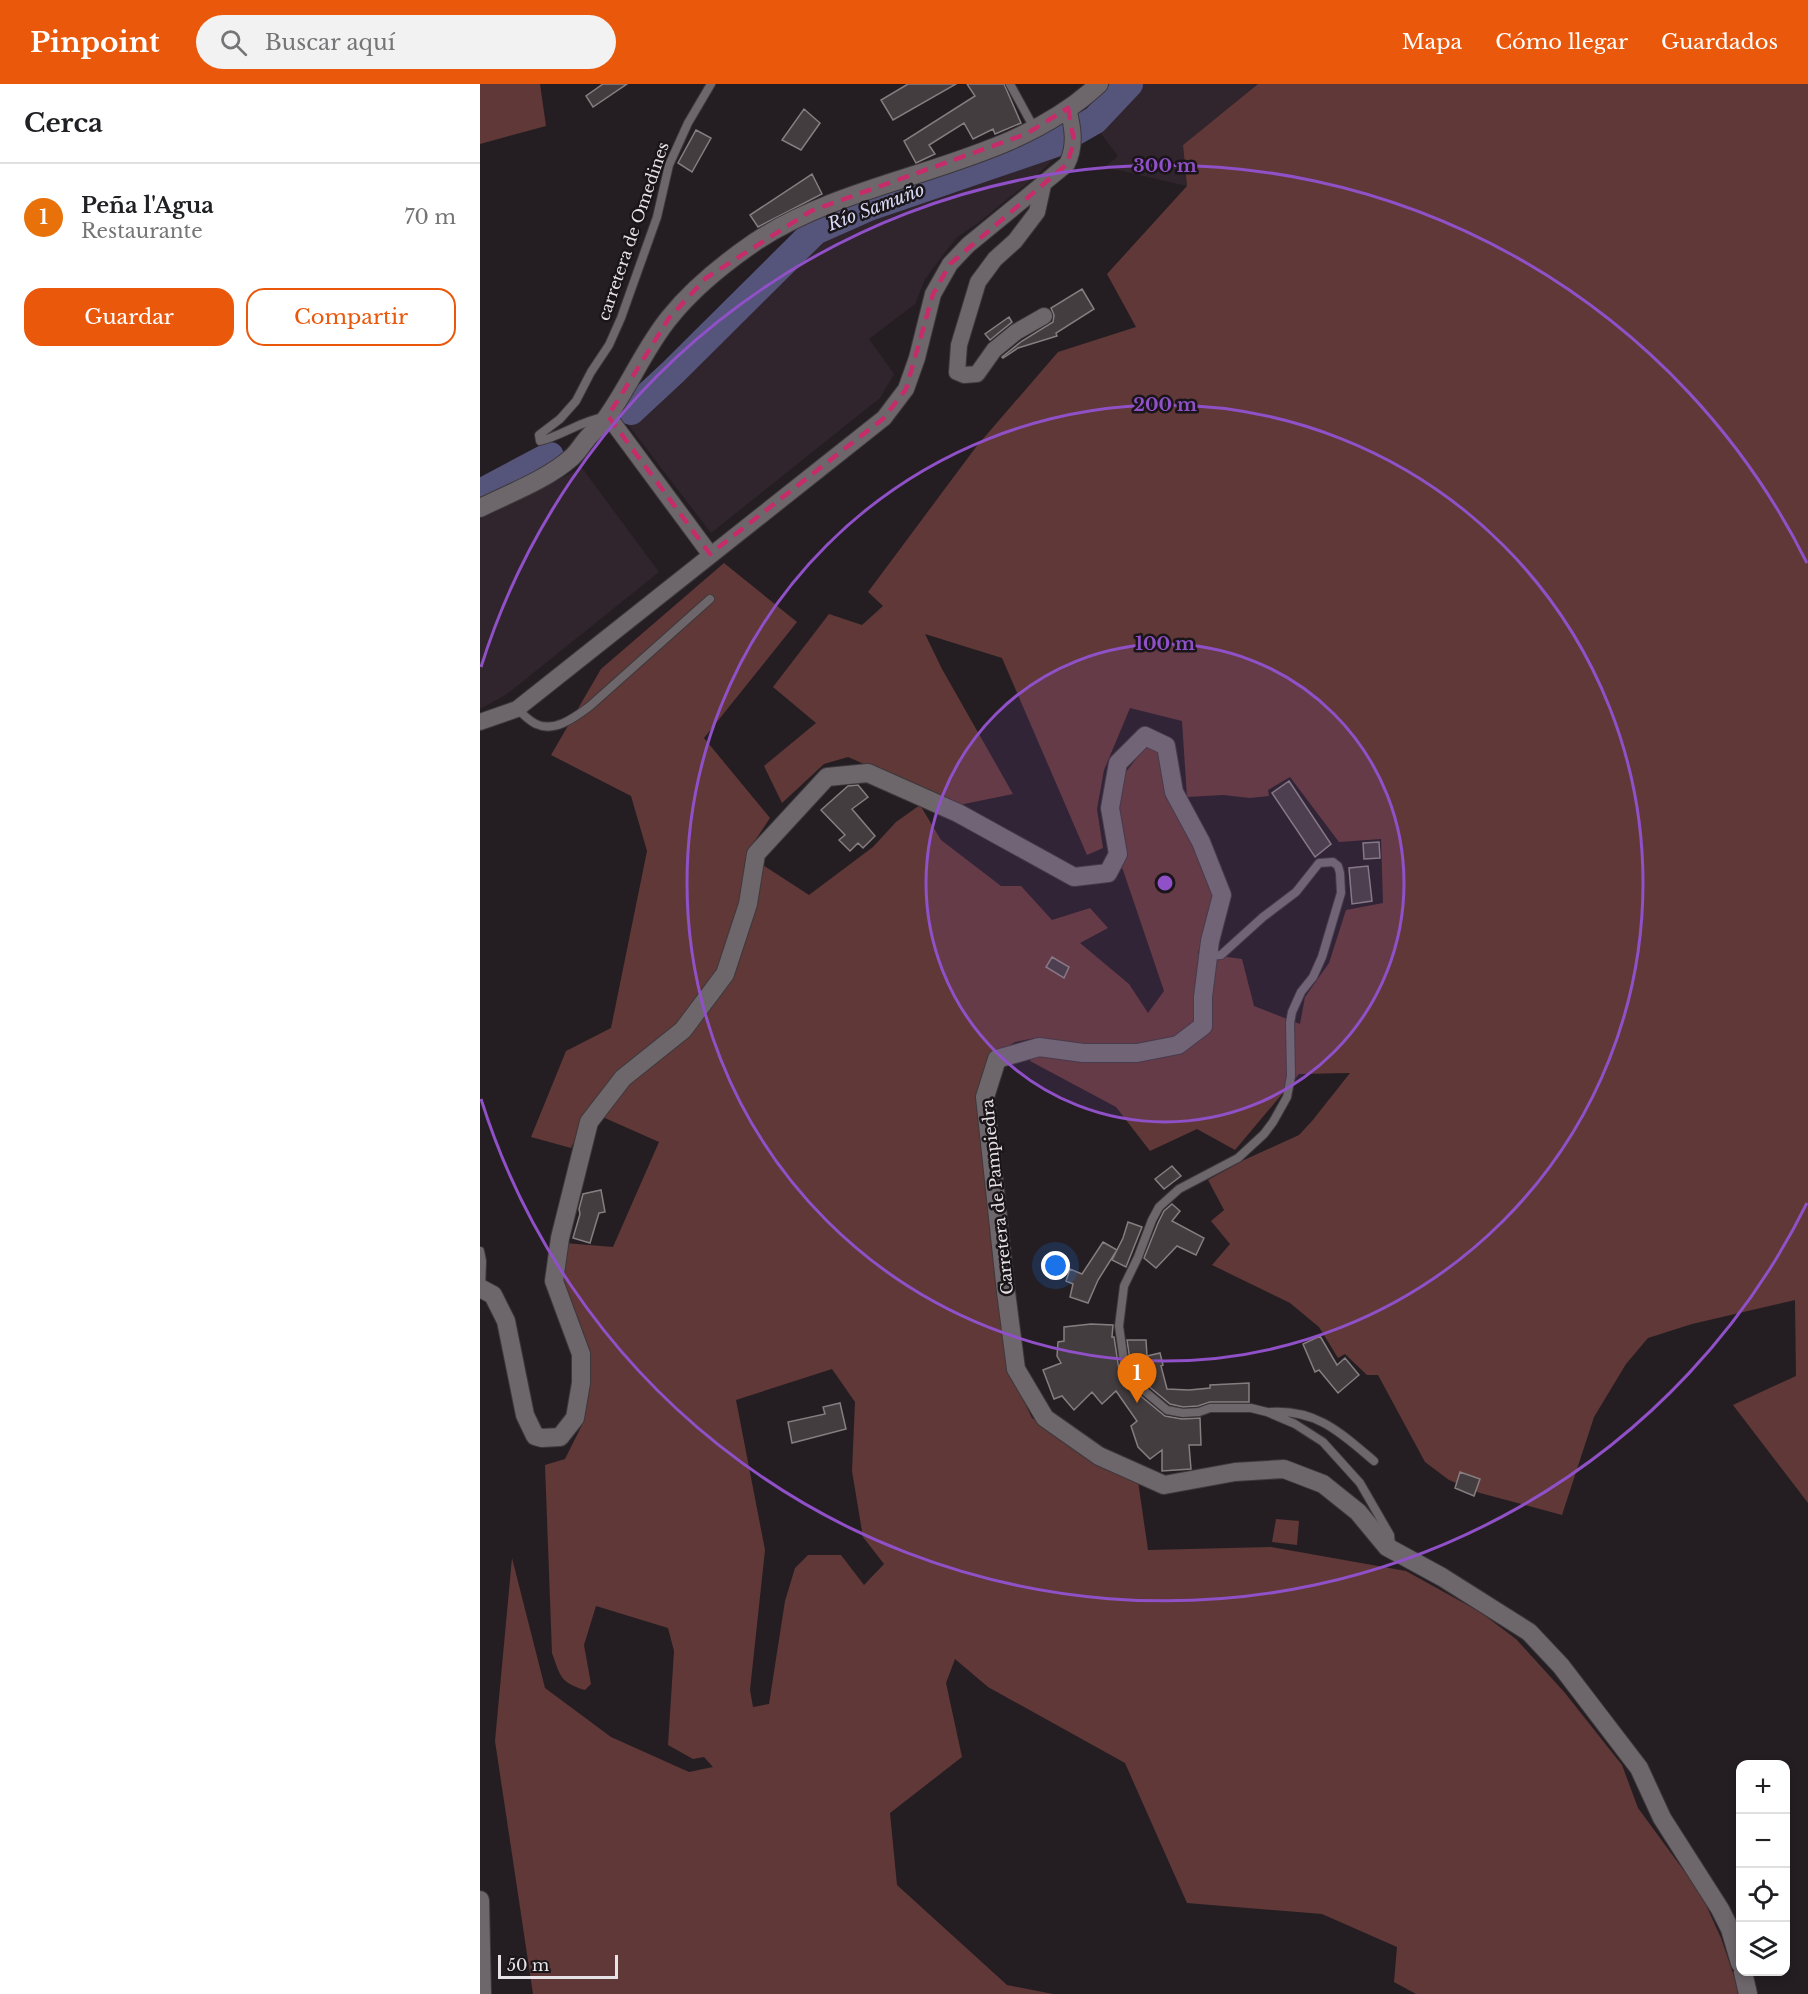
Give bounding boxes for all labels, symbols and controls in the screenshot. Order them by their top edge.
search box [196,15,616,69]
text: Pinpoint [30,25,160,60]
icon: search [217,26,250,59]
text: Buscar aquí [265,29,395,56]
text: Mapa [1402,29,1462,55]
text: Cómo llegar [1495,29,1628,55]
text: Guardados [1661,29,1778,55]
text: Cerca [24,107,103,139]
street label: carretera de Omedines [593,139,673,323]
text: 300 m [1133,155,1197,177]
water label: Río Samuño [823,178,928,236]
text: Peña l'Agua [81,192,214,219]
text: 1 [39,205,48,229]
text: 70 m [404,205,456,229]
text: Restaurante [81,219,203,243]
button: Guardar [24,288,234,346]
button: Compartir [246,288,456,346]
text: 200 m [1133,394,1197,416]
text: 100 m [1135,633,1195,655]
centre of rings [1155,873,1175,893]
street label: Carretera de Pampiedra [977,1098,1017,1296]
your location [1041,1251,1070,1280]
pin: 1 [1118,1354,1156,1403]
map controls [1736,1760,1790,1976]
button: + [1736,1760,1790,1814]
button: − [1736,1814,1790,1868]
button: locate [1736,1868,1790,1922]
button: layers [1736,1922,1790,1976]
scale bar [498,1952,618,1980]
text: 50 m [507,1955,549,1975]

